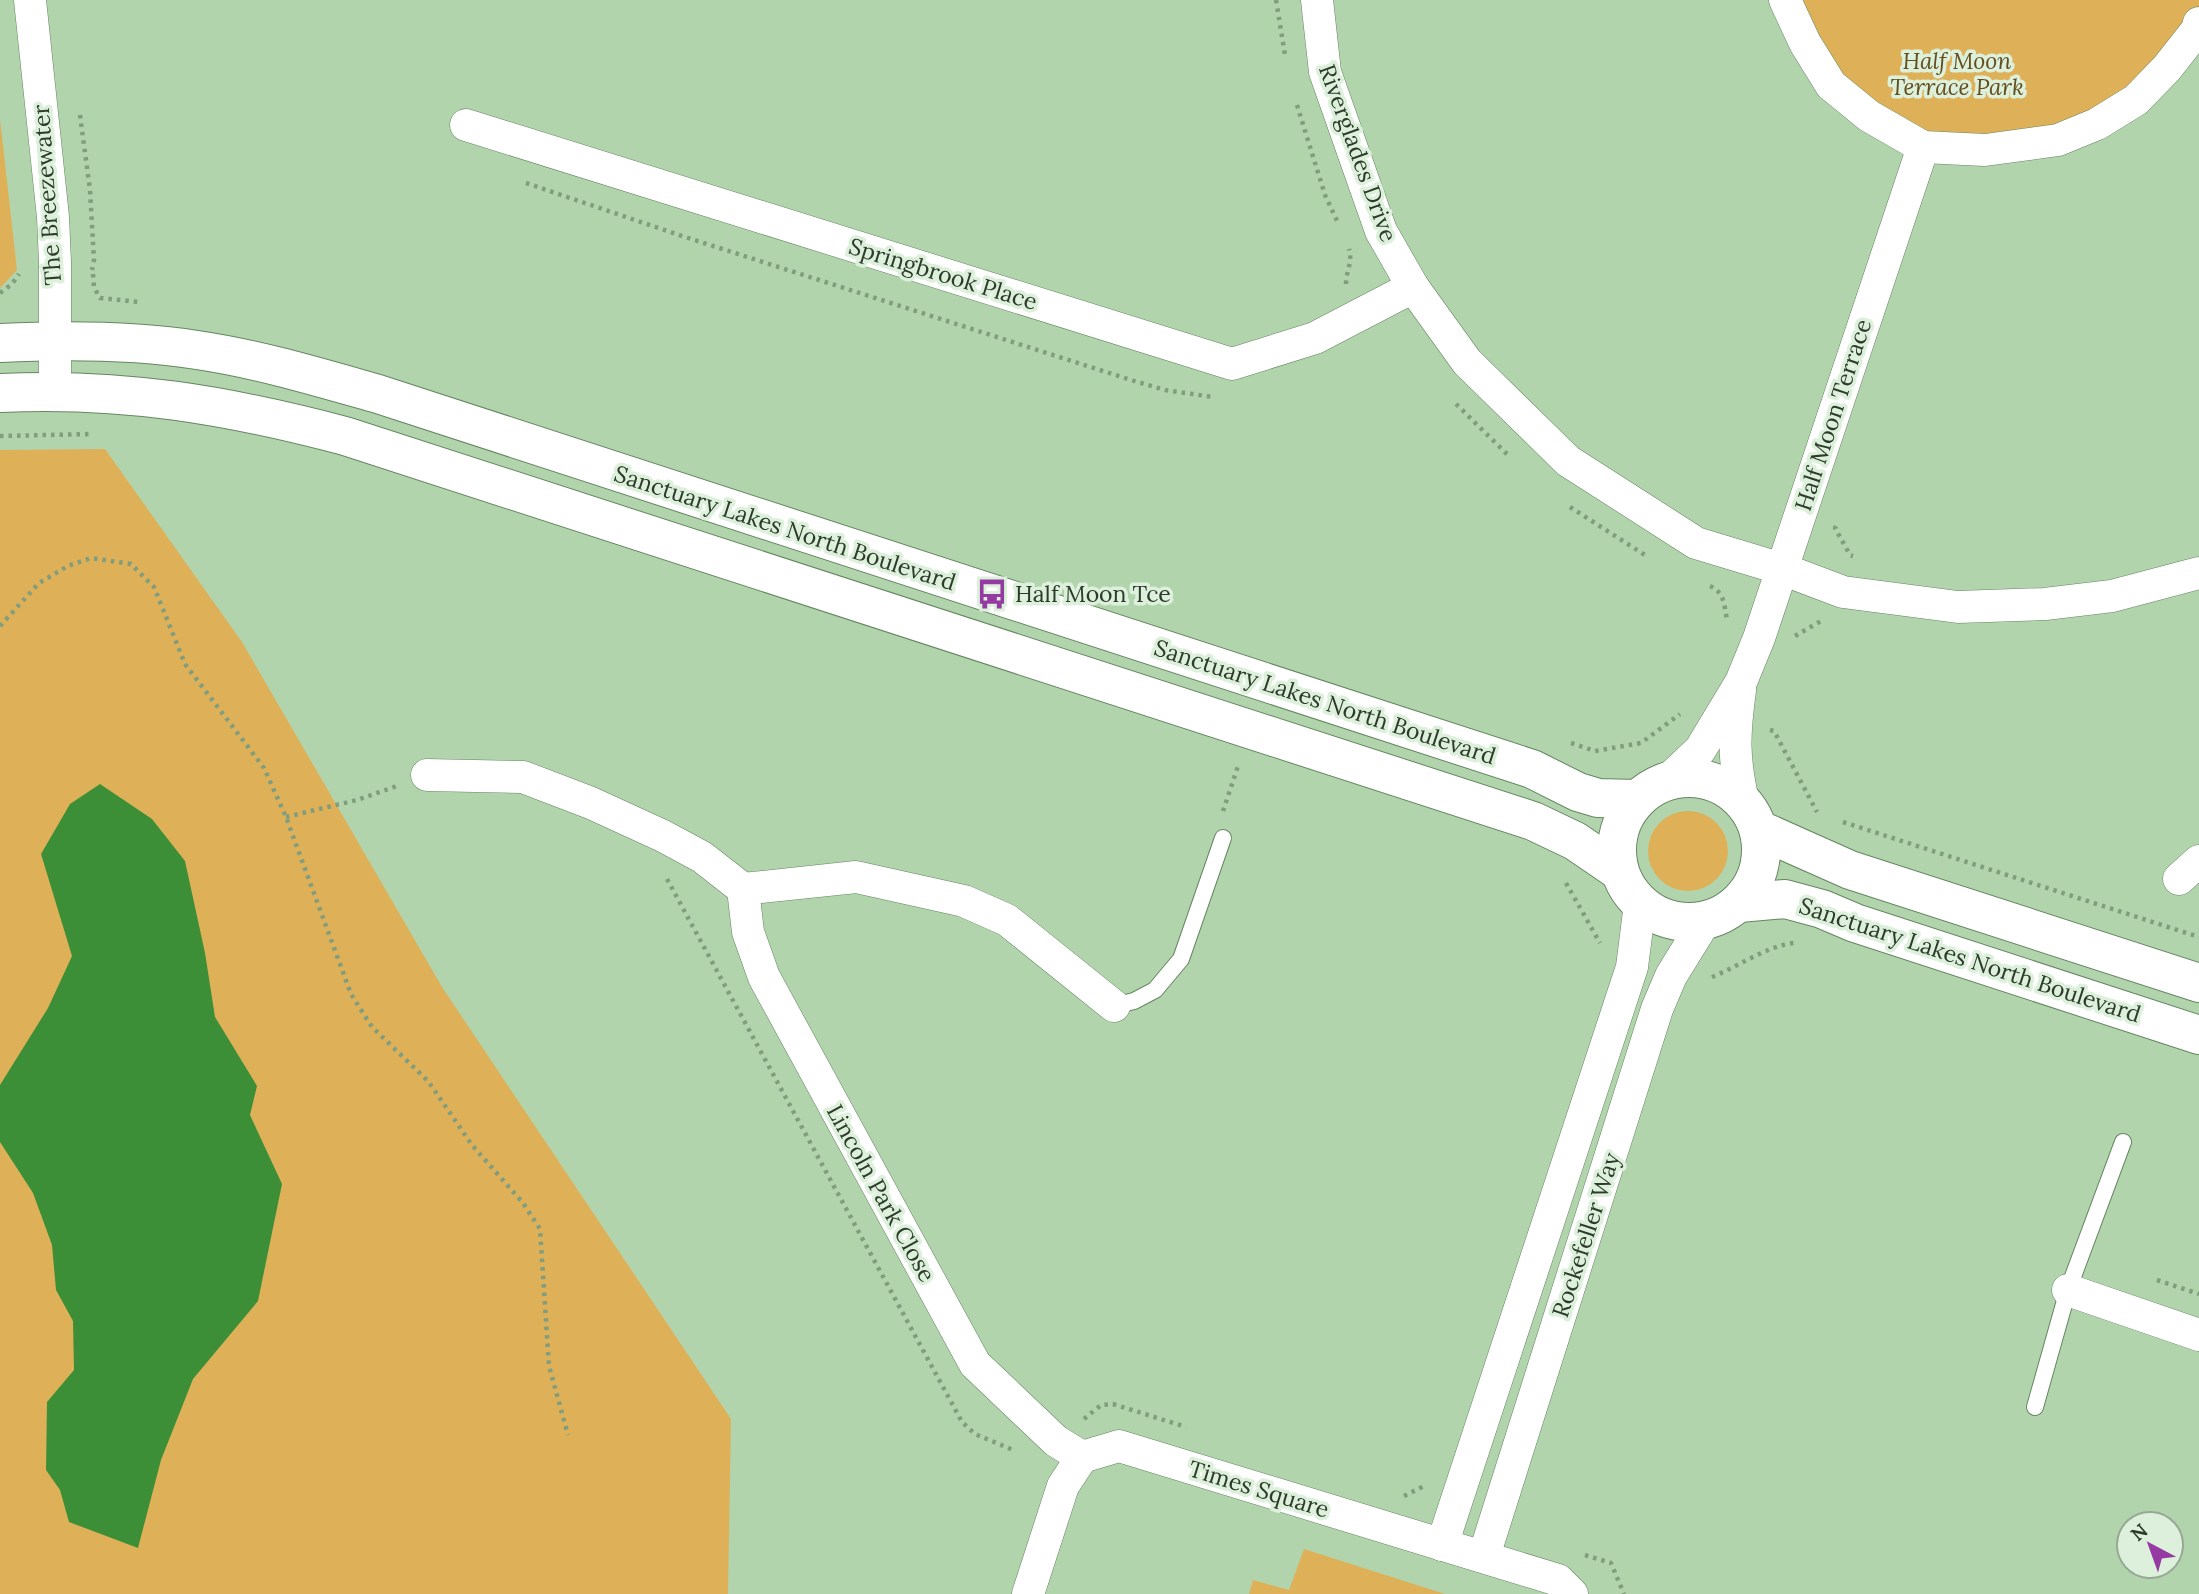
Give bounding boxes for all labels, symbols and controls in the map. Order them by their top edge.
park label: Half Moon Terrace Park [1890,46,2024,101]
street label: Riverglades Drive [1313,60,1404,245]
street label: The Breezewater [26,104,67,286]
street label: Springbrook Place [846,231,1041,316]
street label: Half Moon Terrace [1788,315,1877,514]
street label: Sanctuary Lakes North Boulevard [611,458,960,597]
bus stop icon: Half Moon Tce [975,577,1009,611]
place label: Half Moon Tce [1015,579,1171,608]
street label: Sanctuary Lakes North Boulevard [1151,632,1500,771]
street label: Sanctuary Lakes North Boulevard [1796,890,2145,1029]
street label: Lincoln Park Close [821,1099,942,1287]
street label: Rockefeller Way [1545,1148,1626,1321]
street label: Times Square [1186,1453,1333,1524]
north arrow [2115,1510,2185,1580]
text: N [2125,1518,2152,1546]

